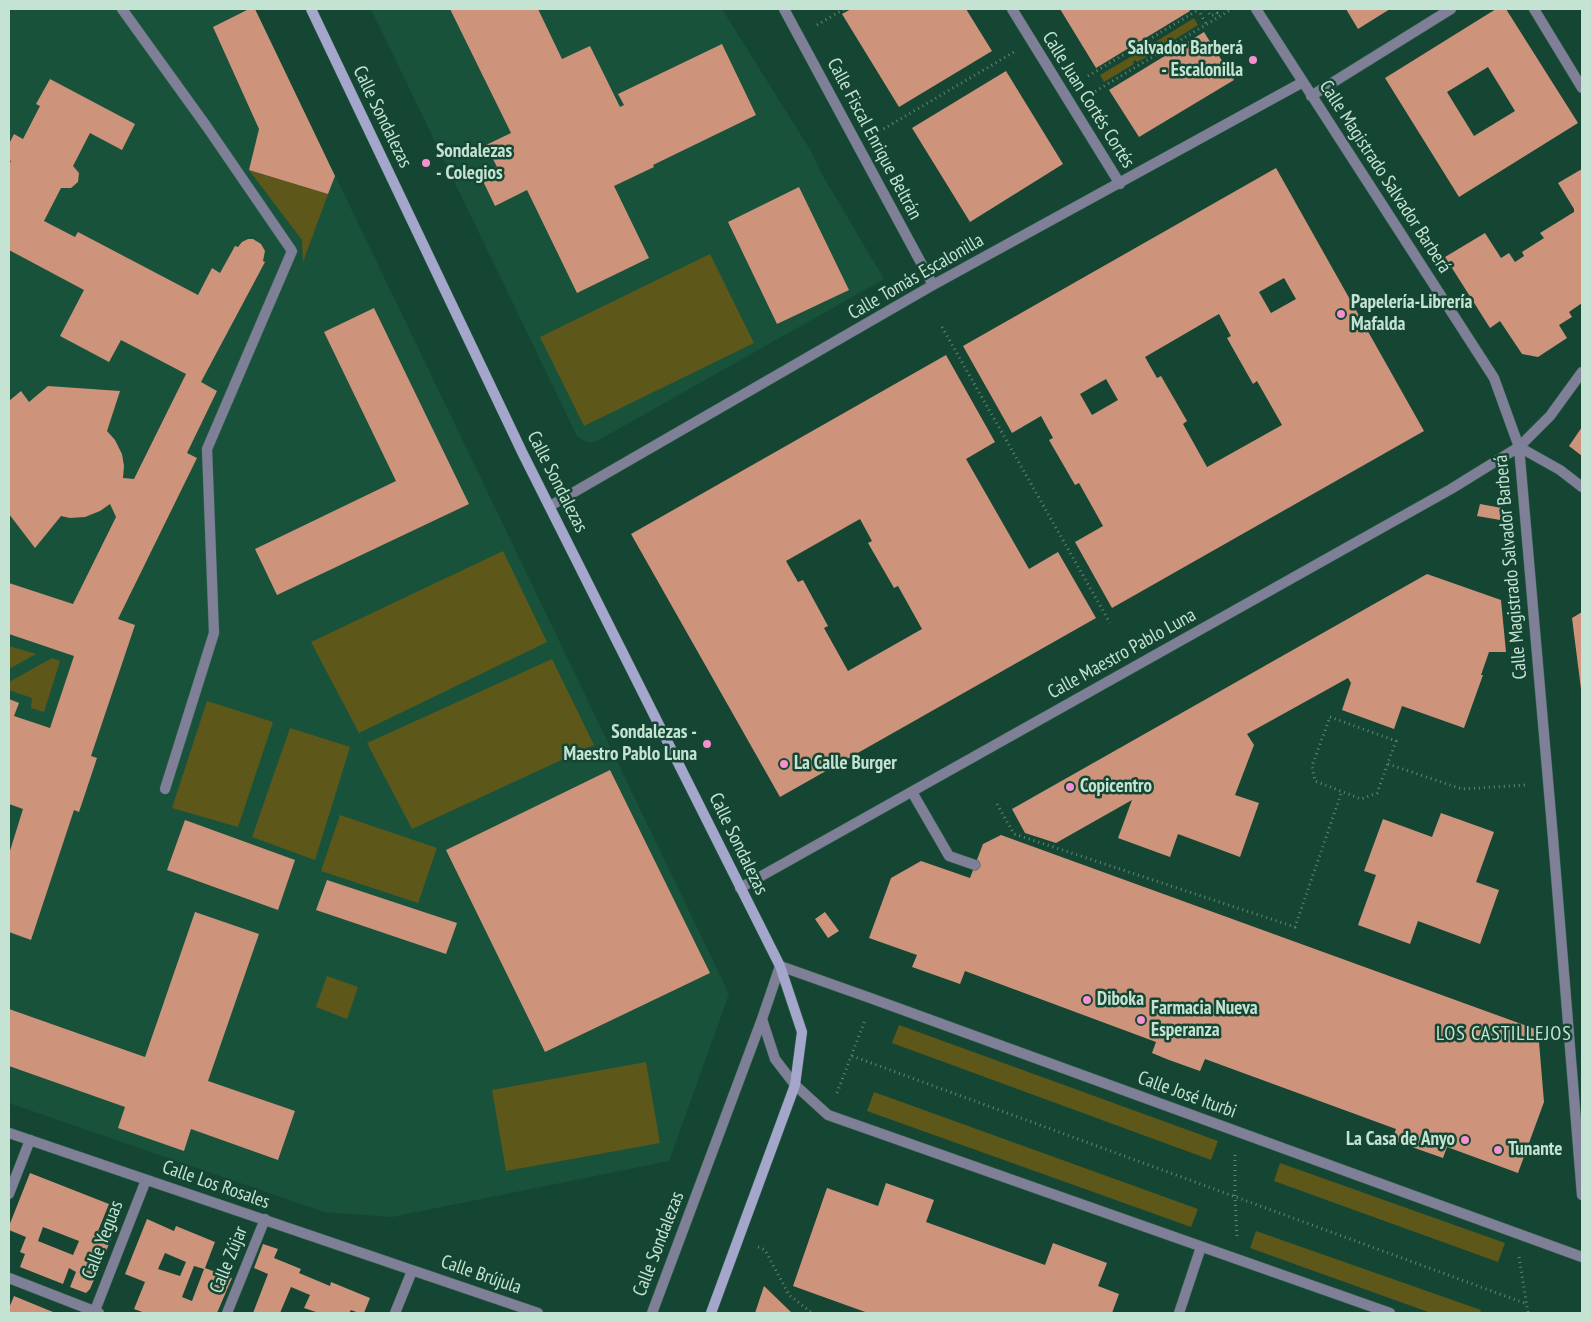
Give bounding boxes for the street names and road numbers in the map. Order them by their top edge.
street label: Calle Juan Cortés Cortés [1037,28,1139,172]
street label: Calle Fiscal Enrique Beltrán [822,54,926,224]
street label: Calle Sondalezas [348,62,416,172]
street label: Calle Magistrado Salvador Barberá [1314,76,1456,278]
street label: Calle Tomás Escalonilla [844,229,988,325]
street label: Calle Sondalezas [522,428,592,536]
street label: Calle Magistrado Salvador Barberá [1490,454,1532,680]
street label: Calle Maestro Pablo Luna [1044,604,1200,704]
street label: Calle Sondalezas [704,789,772,899]
street label: Calle José Iturbi [1135,1067,1239,1123]
street label: Calle Los Rosales [159,1156,273,1214]
street label: Calle Sondalezas [629,1188,689,1300]
street label: Calle Yeguas [78,1198,128,1282]
street label: Calle Zújar [205,1223,253,1297]
street label: Calle Brújula [438,1251,524,1299]

